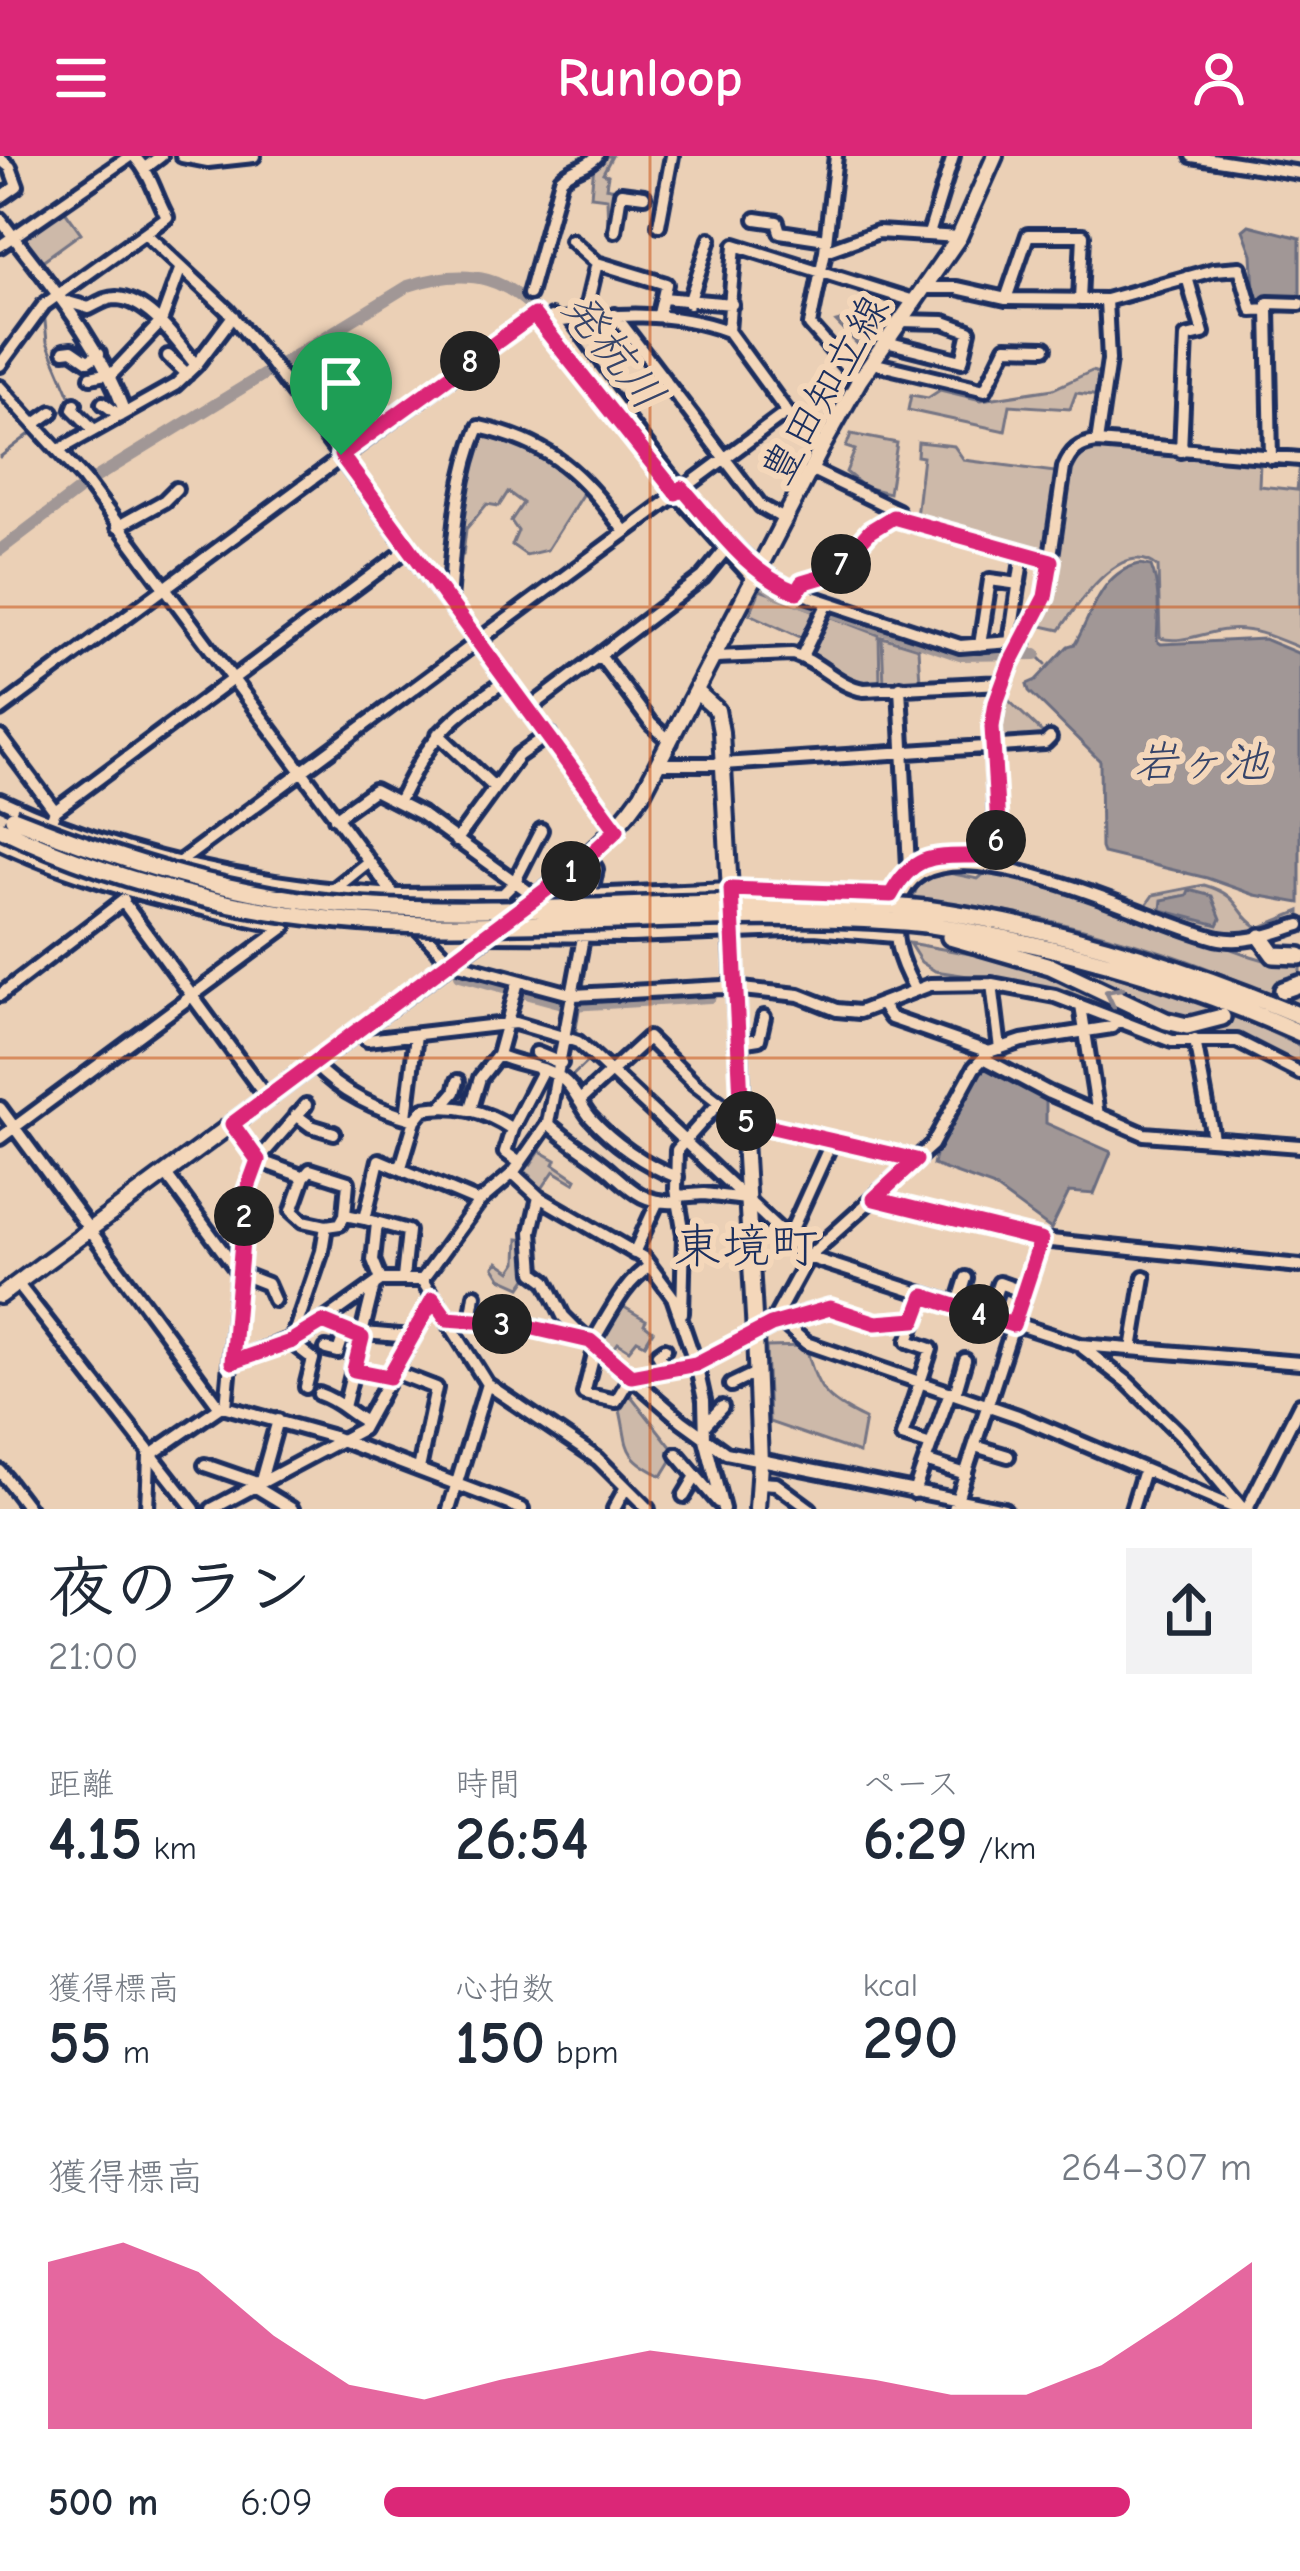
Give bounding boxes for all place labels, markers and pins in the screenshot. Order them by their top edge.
pin: 8 [440,331,500,391]
pin [290,332,392,455]
pin: 7 [811,534,871,594]
pin: 6 [966,810,1026,870]
pin: 1 [541,841,601,901]
pin: 5 [716,1091,776,1151]
pin: 2 [214,1186,274,1246]
pin: 4 [949,1284,1009,1344]
pin: 3 [472,1294,532,1354]

